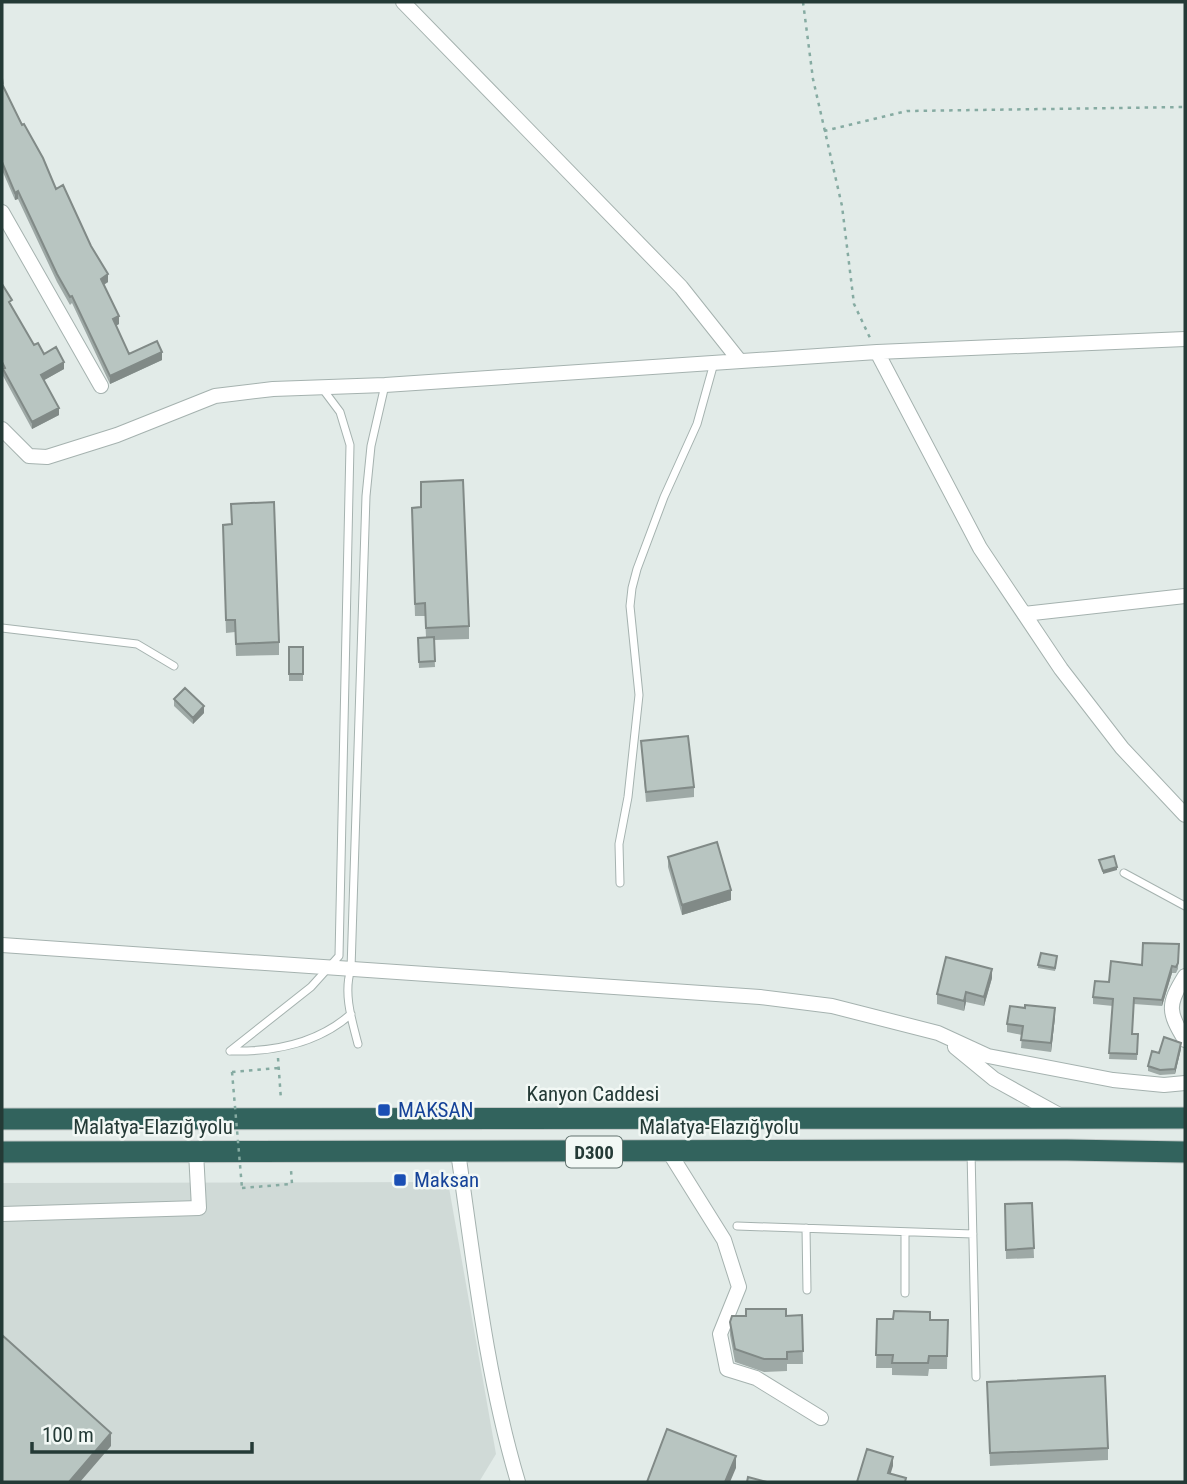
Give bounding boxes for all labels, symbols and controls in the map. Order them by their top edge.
street label: Kanyon Caddesi [527,1082,659,1106]
place label: MAKSAN [398,1098,474,1122]
marker: MAKSAN [376,1102,392,1118]
street label: Malatya-Elazığ yolu [73,1115,233,1139]
street label: Malatya-Elazığ yolu [639,1115,799,1139]
road number: D300 [566,1136,622,1168]
place label: Maksan [414,1168,479,1192]
marker: Maksan [392,1172,408,1188]
scale bar [32,1410,252,1454]
text: 100 m [42,1423,94,1447]

